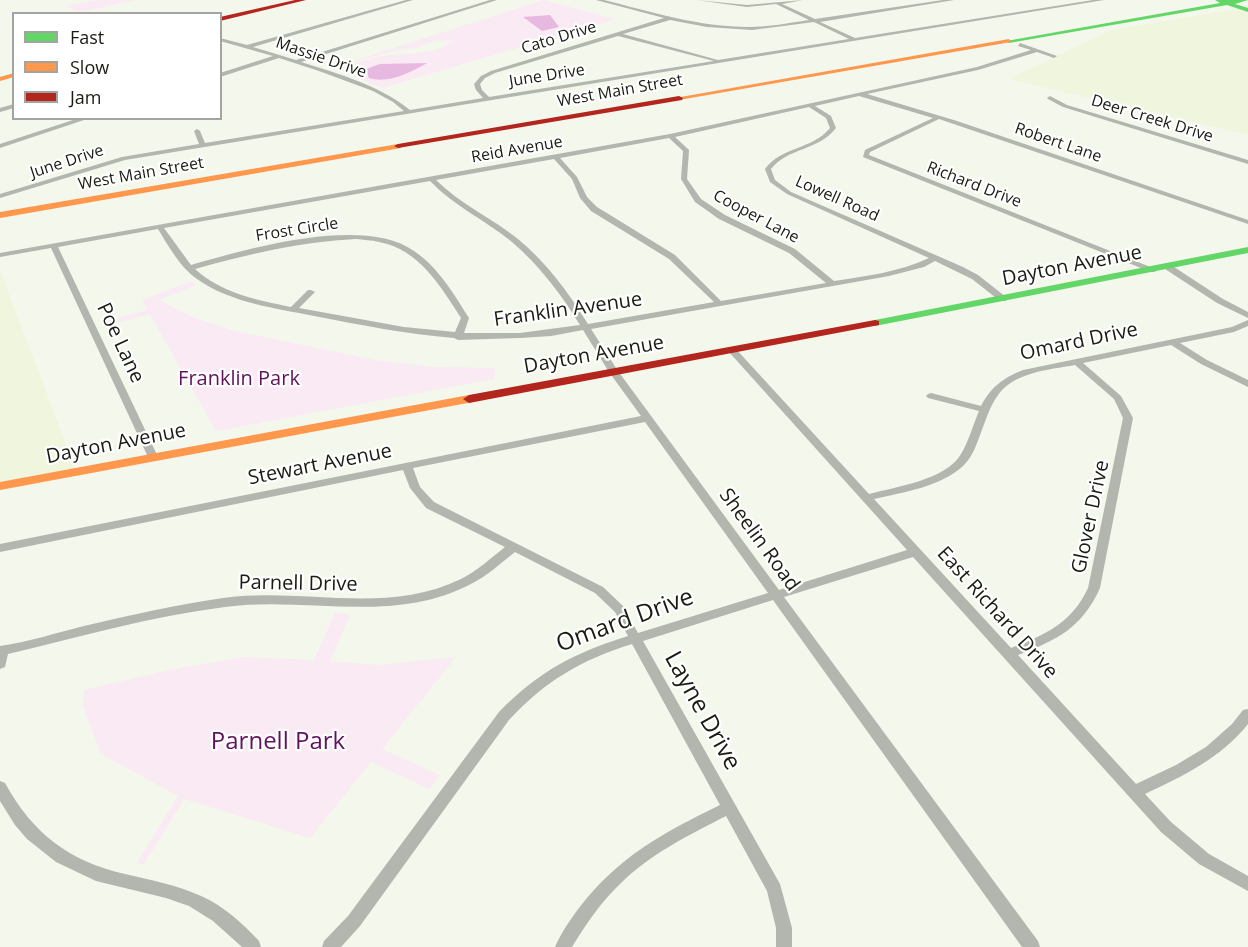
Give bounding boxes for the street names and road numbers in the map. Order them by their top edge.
street label: Cato Drive [519,17,599,59]
street label: Massie Drive [273,33,369,83]
street label: June Drive [508,61,586,91]
street label: West Main Street [556,71,684,111]
street label: Deer Creek Drive [1089,91,1215,147]
street label: Robert Lane [1012,119,1104,167]
street label: Reid Avenue [470,133,564,167]
street label: June Drive [28,141,106,183]
street label: West Main Street [77,154,205,194]
street label: Richard Drive [924,158,1024,212]
street label: Lowell Road [792,172,882,226]
street label: Cooper Lane [710,186,802,248]
street label: Frost Circle [254,214,340,246]
street label: Dayton Avenue [1000,241,1144,291]
street label: Franklin Avenue [492,288,644,332]
street label: Poe Lane [91,299,149,387]
street label: Omard Drive [1018,318,1140,366]
street label: Dayton Avenue [522,331,666,379]
street label: Dayton Avenue [44,419,188,469]
street label: Stewart Avenue [246,439,394,491]
street label: Glover Drive [1067,458,1115,576]
street label: Sheelin Road [714,484,804,596]
street label: East Richard Drive [932,542,1062,684]
street label: Parnell Drive [238,571,358,597]
street label: Omard Drive [553,583,697,659]
street label: Layne Drive [658,647,746,775]

